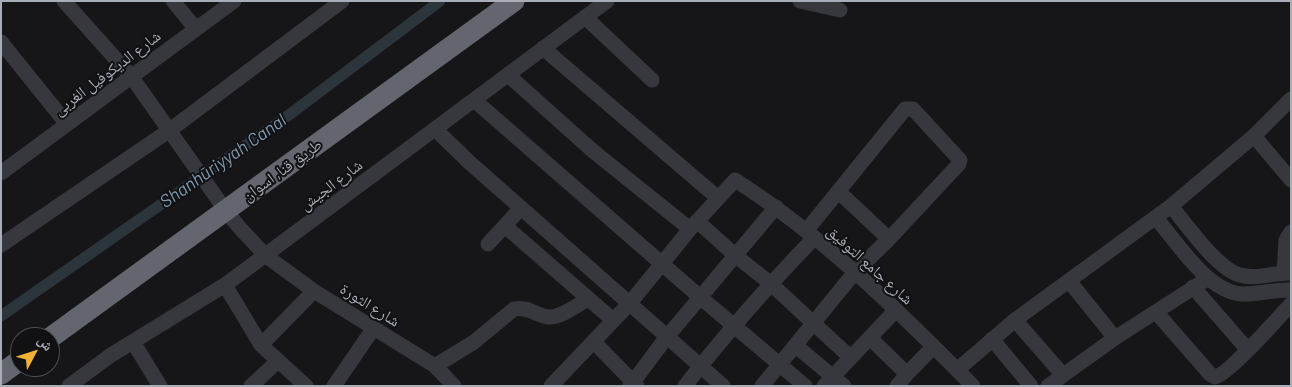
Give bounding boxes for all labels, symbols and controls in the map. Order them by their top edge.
street label: شارع الديكوفيل الغربى [49,26,165,120]
water label: Shanhūriyyah Canal [156,109,290,213]
street label: طريق قنا, اسوان [238,135,326,205]
street label: شارع الجيش [296,155,366,215]
street label: شارع جامع التوفيق [823,221,917,309]
street label: شارع الثورة [337,279,403,331]
north arrow [10,327,60,377]
text: ش [35,332,57,354]

